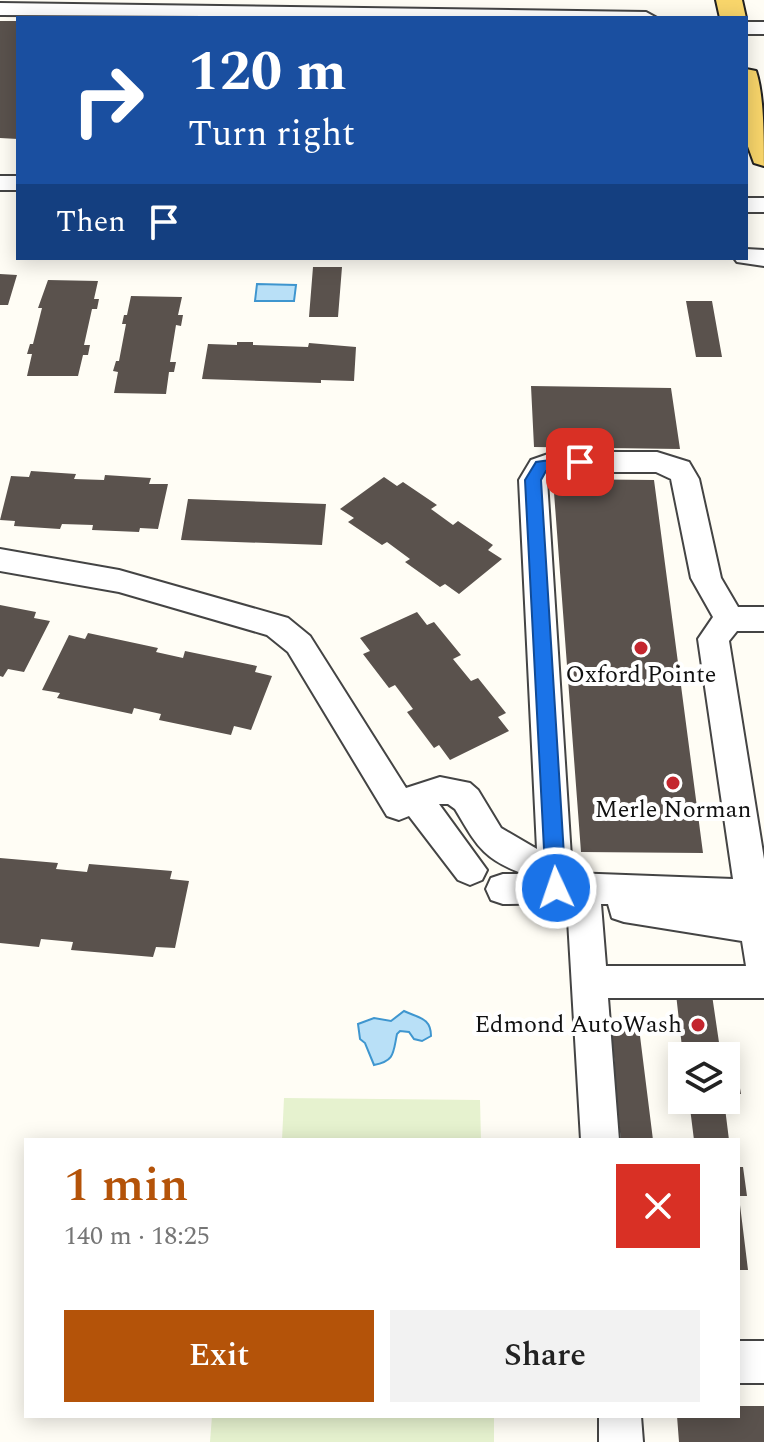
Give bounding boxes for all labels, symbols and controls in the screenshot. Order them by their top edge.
text: 120 m [188,30,347,115]
icon: right [56,48,160,152]
text: Turn right [188,107,355,162]
text: Then [56,199,126,245]
icon: arrive [142,200,186,244]
pin [546,428,614,496]
icon: arrive [558,440,602,484]
marker: Oxford Pointe [632,639,650,657]
place label: Oxford Pointe [566,657,716,693]
marker: Merle Norman [664,774,682,792]
place label: Merle Norman [595,792,751,828]
position arrow [514,846,598,930]
place label: Edmond AutoWash [474,1007,682,1043]
marker: Edmond AutoWash [689,1016,707,1034]
map controls [668,1042,740,1114]
button: layers [668,1042,740,1114]
text: 1 min [64,1149,189,1222]
button: close [616,1164,700,1248]
text: 140 m · 18:25 [64,1216,210,1256]
button: Exit [64,1310,374,1402]
button: Share [390,1310,700,1402]

